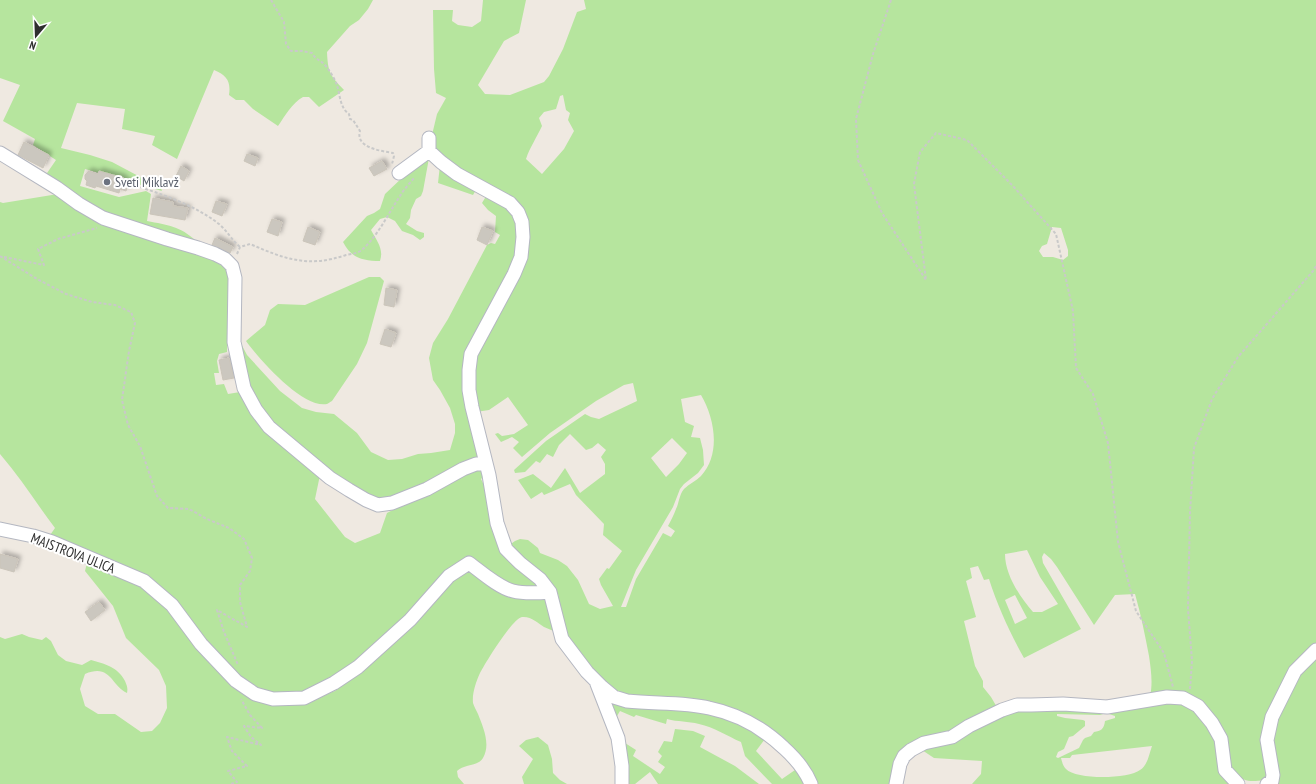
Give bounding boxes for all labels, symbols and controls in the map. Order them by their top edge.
north arrow [16,16,56,56]
text: N [28,38,38,53]
place label: Sveti Miklavž [115,173,179,191]
marker: Sveti Miklavž [102,177,112,187]
street label: MAISTROVA ULICA [28,529,118,577]

